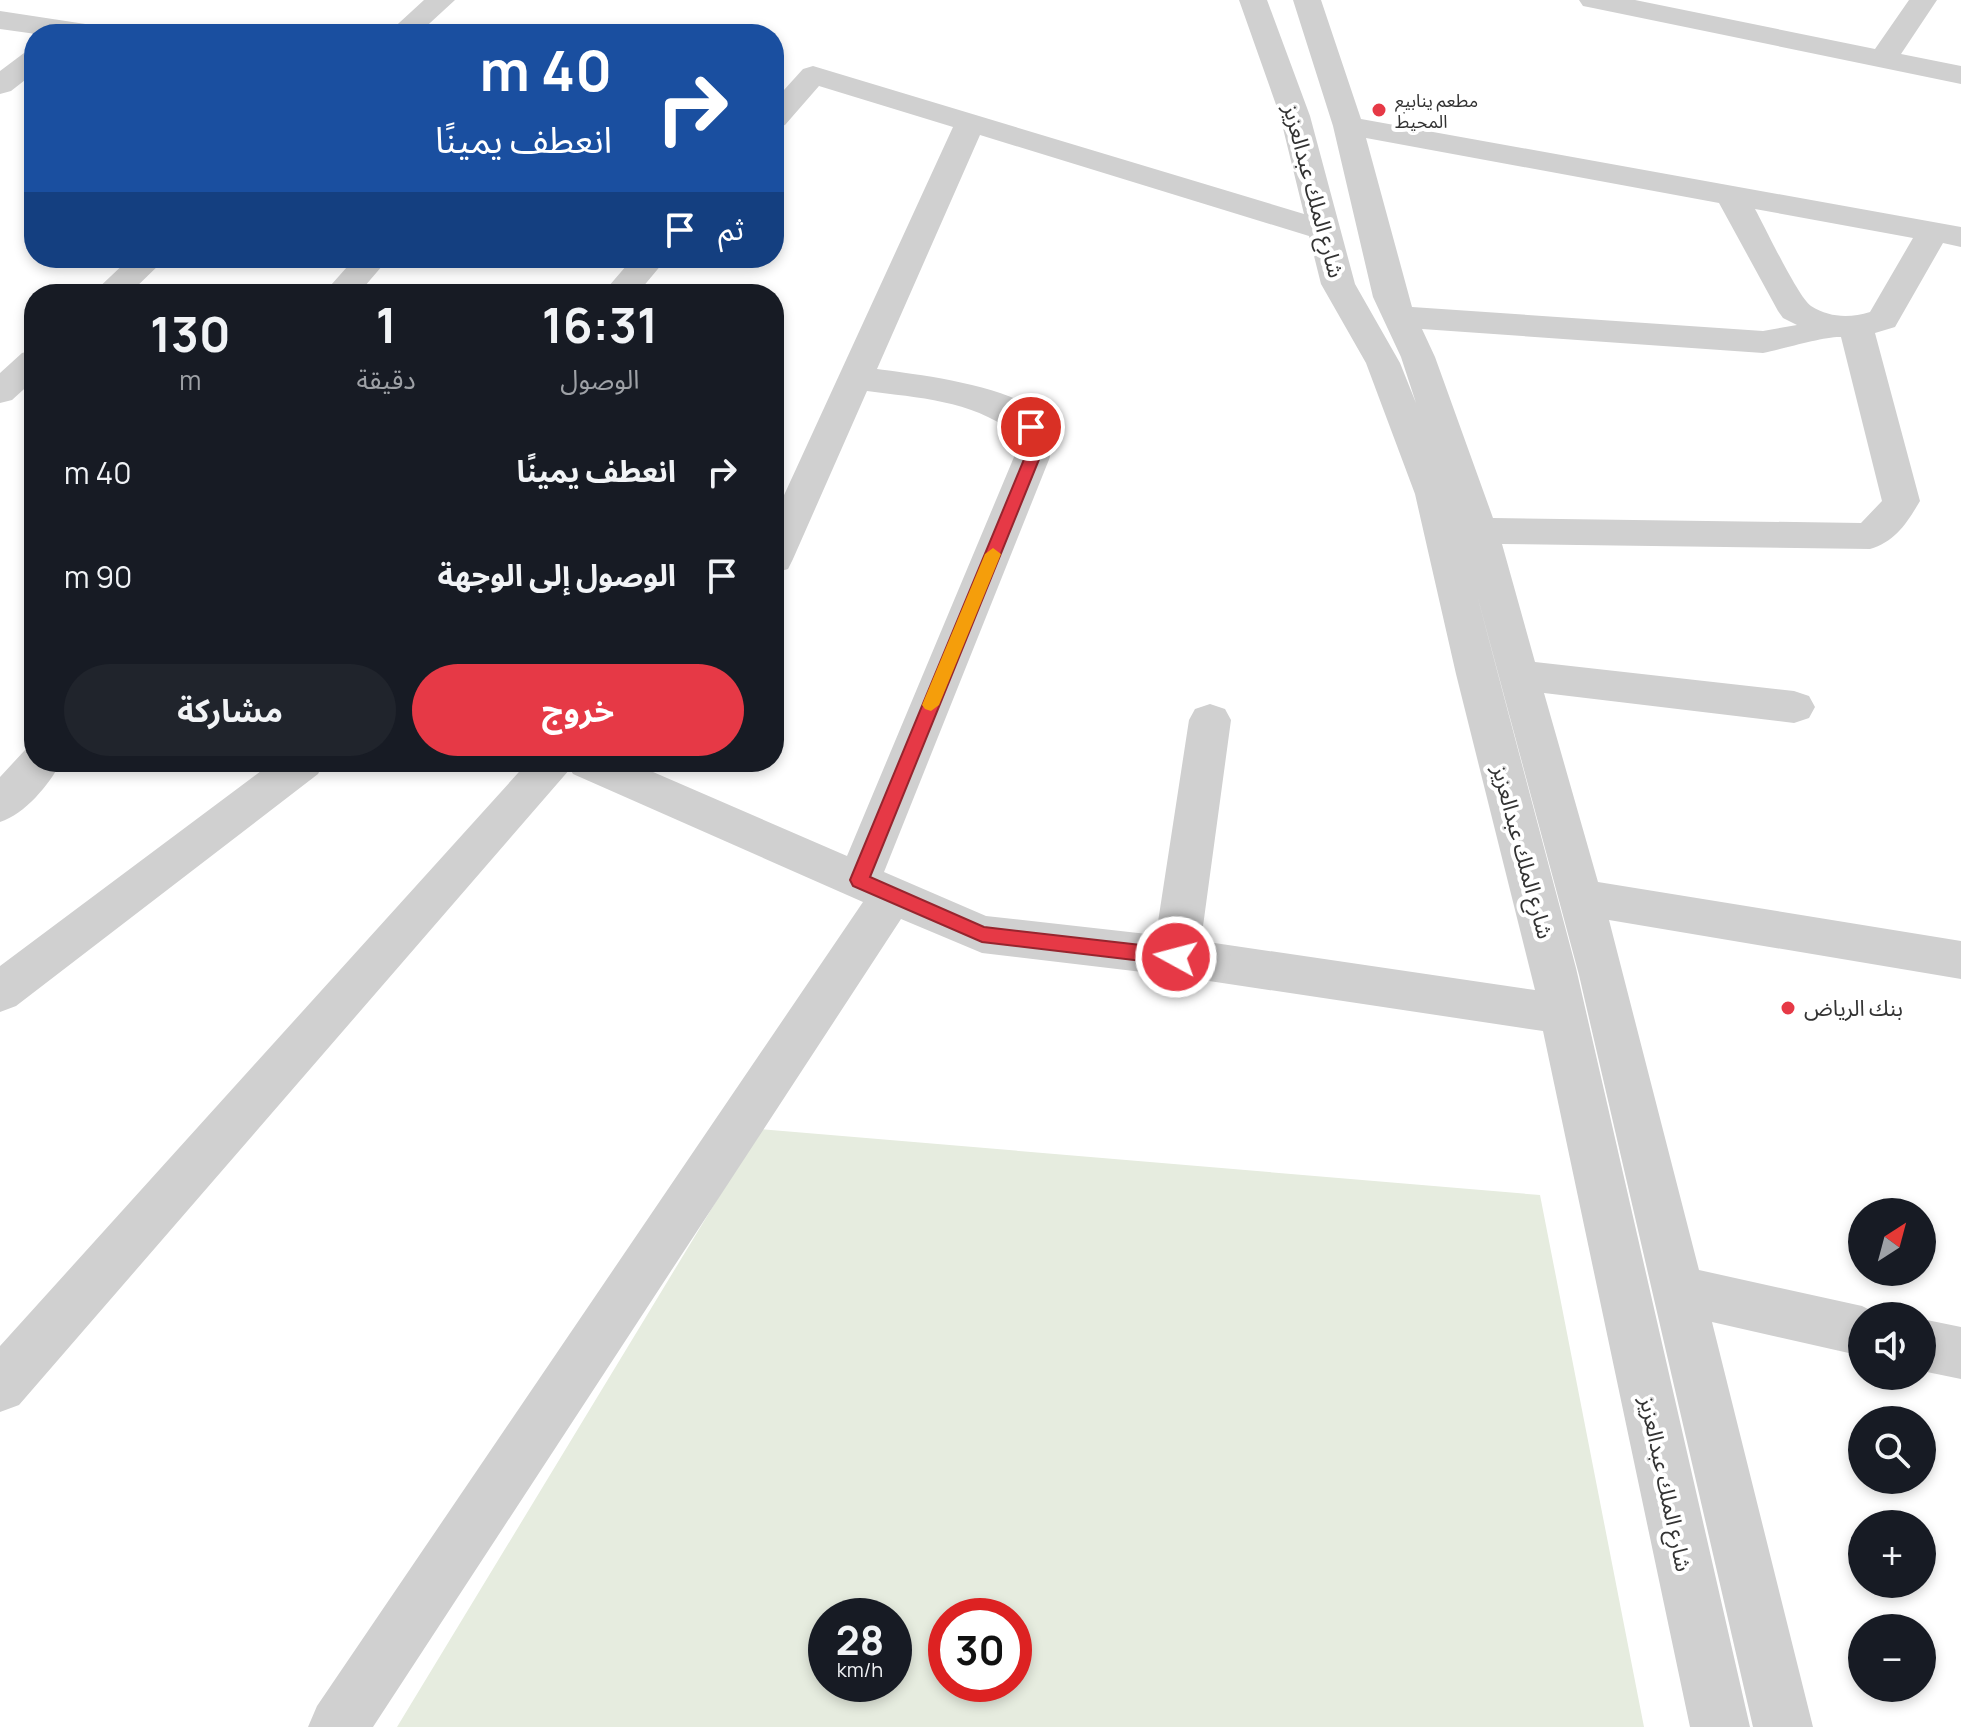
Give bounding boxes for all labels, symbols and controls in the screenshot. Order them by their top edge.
text: 40 m [480,31,612,108]
icon: right [640,56,744,160]
place label: مطعم ينابيع المحيط [1395,88,1478,133]
street label: شارع الملك عبدالعزيز [1274,100,1352,282]
marker: مطعم ينابيع المحيط [1370,101,1388,119]
text: انعطف يمينًا [435,115,612,164]
icon: arrive [658,208,702,252]
text: ثم [718,208,744,249]
text: 1 [376,292,397,357]
text: 16:31 [542,292,658,357]
text: 130 [150,301,231,366]
text: دقيقة [357,361,416,397]
text: الوصول [560,361,639,397]
text: m [179,362,201,398]
pin [997,393,1065,461]
icon: arrive [1009,405,1053,449]
text: انعطف يمينًا [517,450,676,491]
icon: right [700,450,744,494]
text: 40 m [64,452,131,493]
text: الوصول إلى الوجهة [437,554,676,595]
icon: arrive [700,554,744,598]
text: 90 m [64,556,132,597]
button: مشاركة [64,664,396,756]
button: خروج [412,664,744,756]
street label: شارع الملك عبدالعزيز [1483,761,1561,943]
position arrow [1134,915,1218,999]
place label: بنك الرياض [1804,993,1903,1023]
marker: بنك الرياض [1779,999,1797,1017]
north arrow [1848,1198,1936,1286]
map controls [1848,1198,1936,1702]
button: sound [1848,1302,1936,1390]
street label: شارع الملك عبدالعزيز [1631,1393,1699,1575]
button: search [1848,1406,1936,1494]
button: + [1848,1510,1936,1598]
speed limit sign: 30 [928,1598,1032,1702]
text: 28 [836,1612,884,1667]
button: − [1848,1614,1936,1702]
text: km/h [837,1656,883,1683]

